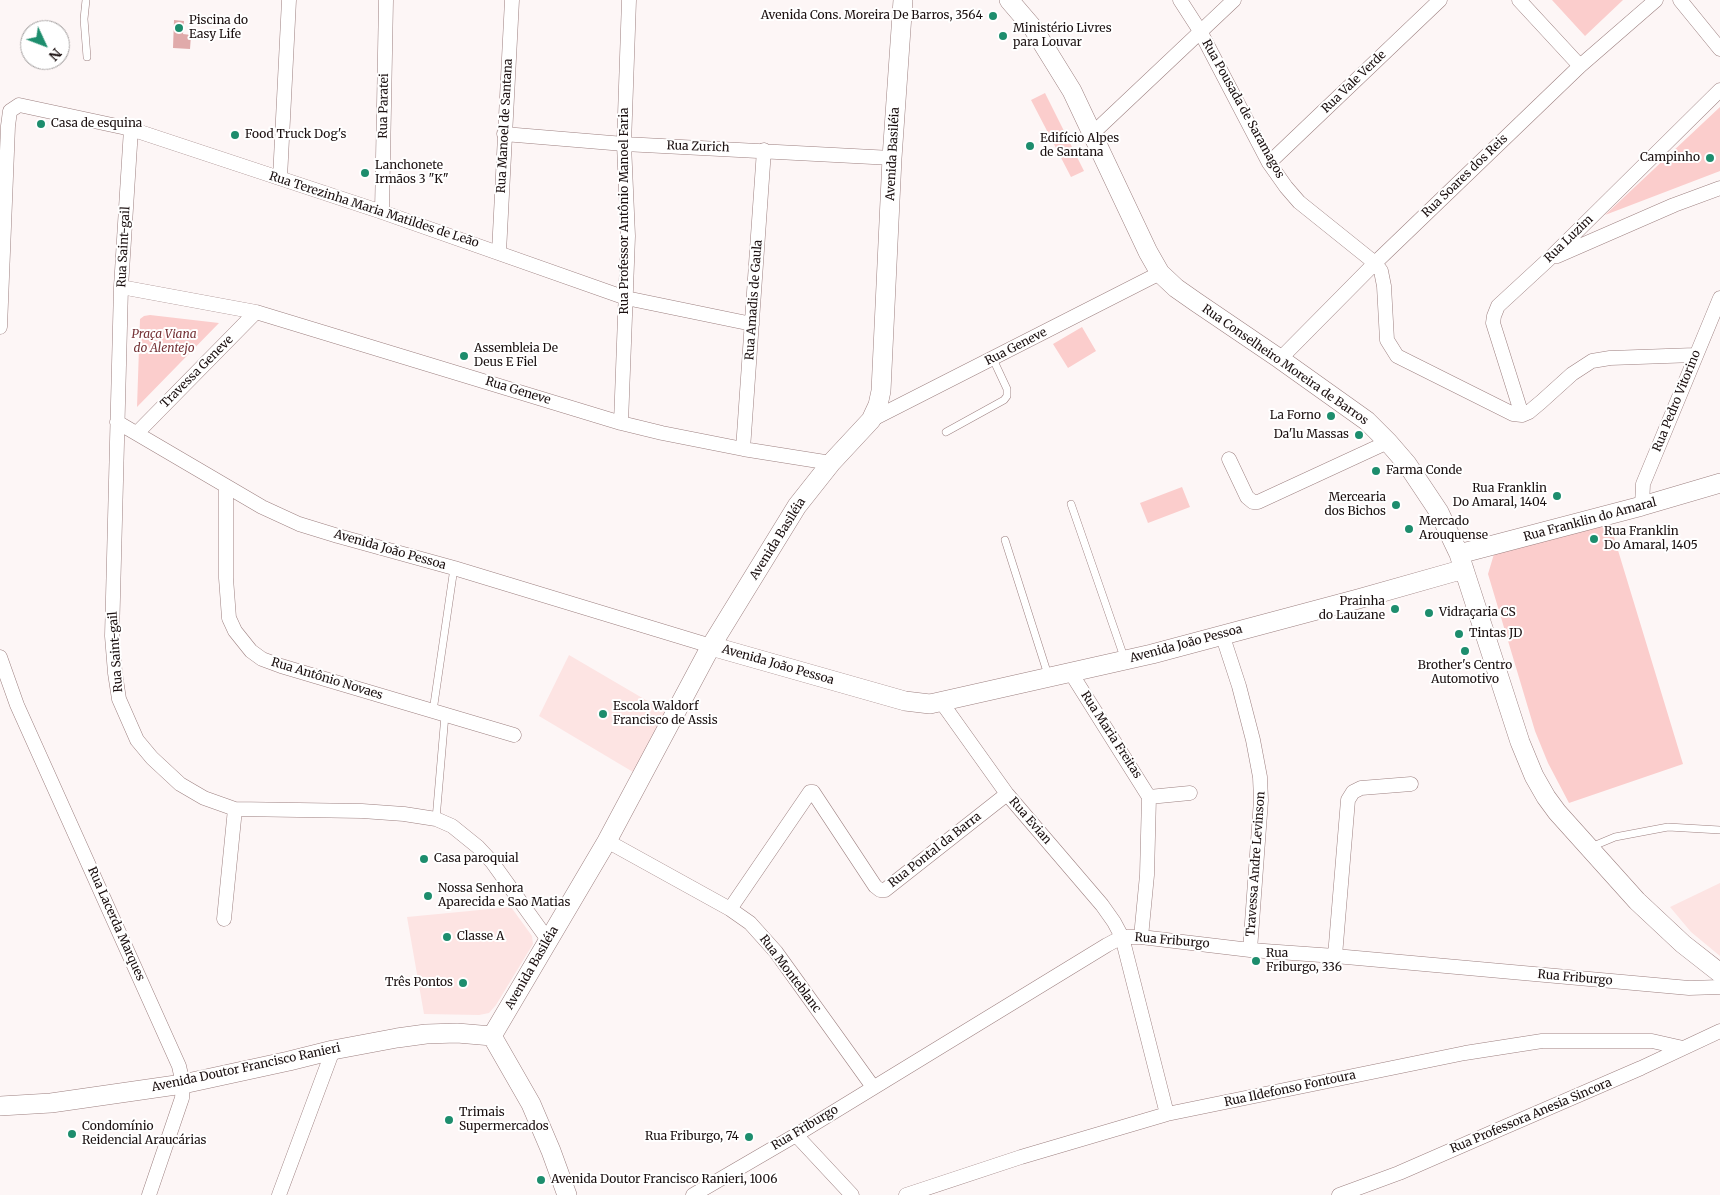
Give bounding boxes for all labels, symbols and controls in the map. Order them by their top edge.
place label: Avenida Cons. Moreira De Barros, 3564 [761,9,983,23]
marker: Avenida Cons. Moreira De Barros, 3564 [987,10,999,22]
place label: Piscina do Easy Life [189,14,248,42]
north arrow [20,20,70,70]
marker: Piscina do Easy Life [173,22,185,34]
place label: Ministério Livres para Louvar [1013,22,1112,50]
marker: Ministério Livres para Louvar [997,30,1009,42]
street label: Rua Pousada de Saramagos [1199,37,1287,181]
text: N [45,44,66,65]
street label: Rua Vale Verde [1319,48,1389,116]
street label: Rua Manoel de Santana [494,58,516,194]
street label: Rua Paratei [376,73,392,139]
street label: Rua Professor Antônio Manoel Faria [618,107,632,315]
street label: Avenida Basiléia [883,107,903,201]
place label: Casa de esquina [51,117,142,131]
marker: Casa de esquina [35,118,47,130]
place label: Food Truck Dog's [245,128,347,142]
marker: Food Truck Dog's [229,129,241,141]
street label: Rua Soares dos Reis [1419,131,1511,221]
place label: Edifício Alpes de Santana [1040,132,1119,160]
street label: Rua Zurich [666,139,730,155]
marker: Edifício Alpes de Santana [1024,140,1036,152]
place label: Campinho [1640,151,1700,165]
marker: Campinho [1704,152,1716,164]
place label: Lanchonete Irmãos 3 "K" [375,159,449,187]
marker: Lanchonete Irmãos 3 "K" [359,167,371,179]
street label: Rua Terezinha Maria Matildes de Leão [267,169,481,251]
street label: Rua Saint-gail [115,206,133,288]
street label: Rua Luzim [1542,212,1596,266]
street label: Rua Amadis de Gaula [743,239,765,361]
street label: Rua Conselheiro Moreira de Barros [1199,302,1371,428]
street label: Rua Geneve [983,325,1049,369]
park label: Praça Viana do Alentejo [131,328,197,356]
street label: Travessa Geneve [158,333,236,411]
place label: Assembleia De Deus E Fiel [474,342,558,370]
street label: Rua Pedro Vitorino [1650,348,1704,454]
marker: Assembleia De Deus E Fiel [458,350,470,362]
street label: Rua Geneve [484,374,552,408]
place label: La Forno [1270,409,1321,423]
marker: La Forno [1325,410,1337,422]
place label: Da'lu Massas [1274,428,1349,442]
marker: Da'lu Massas [1353,429,1365,441]
place label: Farma Conde [1386,464,1462,478]
marker: Farma Conde [1370,465,1382,477]
place label: Rua Franklin Do Amaral, 1404 [1453,482,1547,510]
marker: Rua Franklin Do Amaral, 1404 [1551,490,1563,502]
place label: Mercearia dos Bichos [1324,491,1386,519]
street label: Avenida Basiléia [747,495,809,583]
street label: Rua Franklin do Amaral [1522,495,1658,545]
marker: Mercearia dos Bichos [1390,499,1402,511]
place label: Mercado Arouquense [1419,515,1488,543]
marker: Mercado Arouquense [1403,523,1415,535]
place label: Rua Franklin Do Amaral, 1405 [1604,525,1698,553]
street label: Avenida João Pessoa [332,527,448,573]
marker: Rua Franklin Do Amaral, 1405 [1588,533,1600,545]
place label: Prainha do Lauzane [1319,595,1385,623]
marker: Prainha do Lauzane [1389,603,1401,615]
place label: Vidraçaria CS [1439,606,1516,620]
marker: Vidraçaria CS [1423,607,1435,619]
street label: Rua Saint-gail [106,611,126,693]
street label: Avenida João Pessoa [1128,622,1244,666]
place label: Tintas JD [1469,627,1522,641]
marker: Tintas JD [1453,628,1465,640]
street label: Avenida João Pessoa [720,642,836,688]
marker: Brother's Centro Automotivo [1459,645,1471,657]
street label: Rua Antônio Novaes [269,655,385,703]
place label: Brother's Centro Automotivo [1418,659,1512,687]
street label: Rua Maria Freitas [1077,689,1145,781]
place label: Escola Waldorf Francisco de Assis [613,700,718,728]
marker: Escola Waldorf Francisco de Assis [597,708,609,720]
street label: Travessa Andre Levinson [1244,791,1268,937]
street label: Rua Evian [1006,795,1054,847]
street label: Rua Pontal da Barra [886,809,984,891]
place label: Casa paroquial [434,852,519,866]
marker: Casa paroquial [418,853,430,865]
street label: Rua Lacerda Marques [84,865,148,983]
place label: Nossa Senhora Aparecida e Sao Matias [438,882,570,910]
marker: Nossa Senhora Aparecida e Sao Matias [422,890,434,902]
street label: Avenida Basiléia [502,924,562,1012]
place label: Classe A [457,930,504,944]
marker: Classe A [441,931,453,943]
street label: Rua Friburgo [1134,931,1210,951]
street label: Rua Monteblanc [756,932,824,1016]
place label: Rua Friburgo, 336 [1266,947,1342,975]
marker: Rua Friburgo, 336 [1250,955,1262,967]
street label: Rua Friburgo [1537,968,1613,988]
place label: Três Pontos [385,976,453,990]
marker: Três Pontos [457,977,469,989]
street label: Avenida Doutor Francisco Ranieri [150,1041,342,1095]
street label: Rua Ildefonso Fontoura [1223,1068,1357,1110]
street label: Rua Professora Anesia Sincora [1448,1075,1614,1157]
street label: Rua Friburgo [769,1102,841,1154]
place label: Trimais Supermercados [459,1106,549,1134]
marker: Trimais Supermercados [443,1114,455,1126]
place label: Condomínio Reidencial Araucárias [82,1120,206,1148]
marker: Condomínio Reidencial Araucárias [66,1128,78,1140]
place label: Rua Friburgo, 74 [645,1130,739,1144]
marker: Rua Friburgo, 74 [743,1131,755,1143]
place label: Avenida Doutor Francisco Ranieri, 1006 [551,1173,777,1187]
marker: Avenida Doutor Francisco Ranieri, 1006 [535,1174,547,1186]

